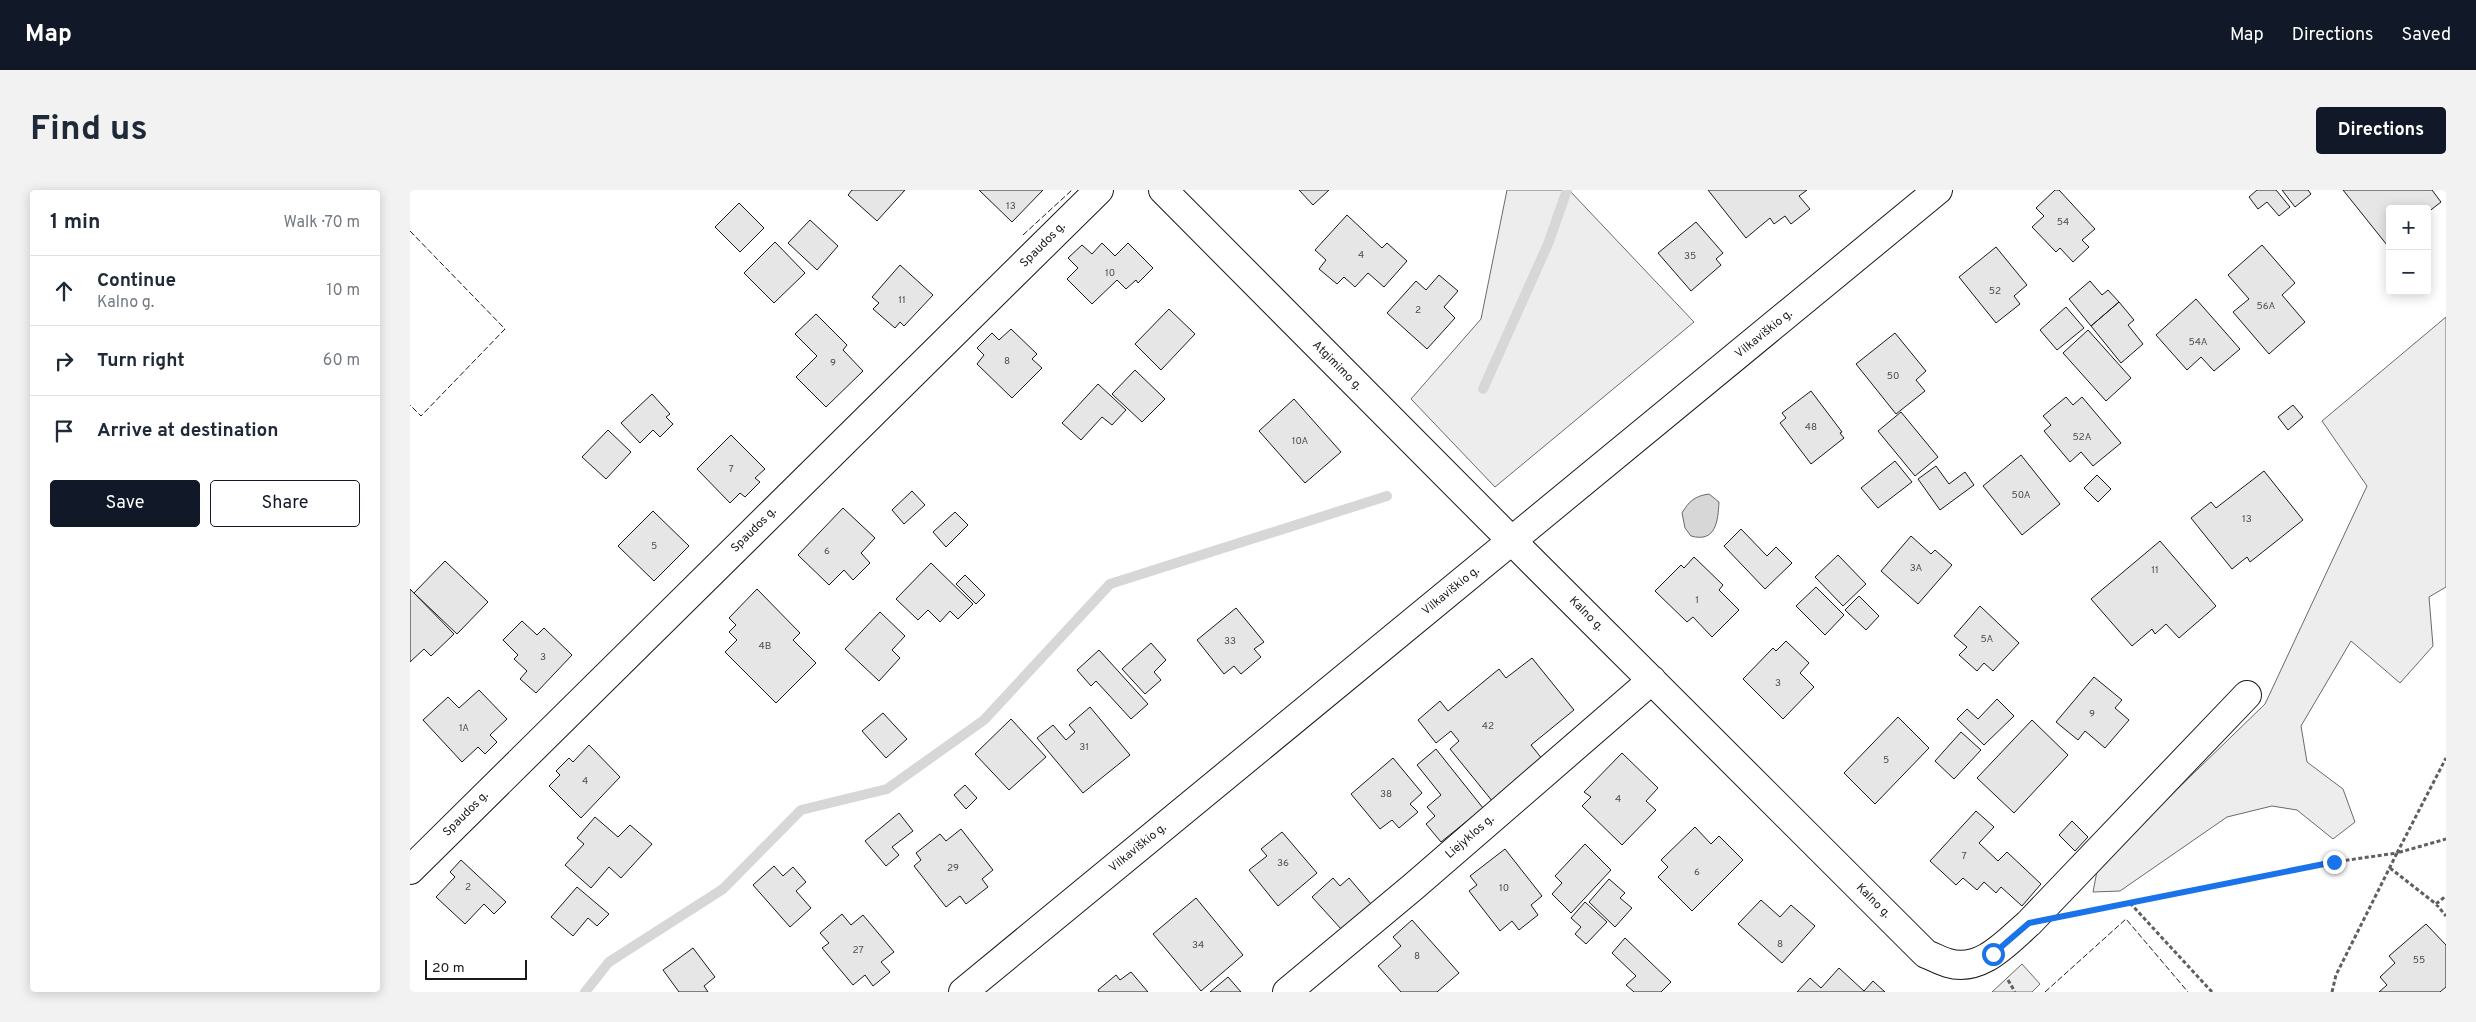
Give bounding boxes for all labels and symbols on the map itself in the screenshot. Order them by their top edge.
house number: 13 [1006,200,1016,213]
house number: 54 [2057,216,2069,229]
street label: Spaudos g. [1017,219,1069,271]
house number: 4 [1358,249,1364,262]
house number: 35 [1684,250,1696,263]
house number: 10 [1105,267,1115,280]
house number: 52 [1989,285,2001,298]
house number: 11 [898,294,906,307]
house number: 56A [2257,300,2276,313]
house number: 2 [1415,304,1421,317]
street label: Vilkaviškio g. [1732,306,1796,362]
house number: 54A [2188,336,2208,349]
street label: Atgimimo g. [1308,337,1366,395]
house number: 8 [1004,355,1010,368]
house number: 9 [830,357,836,370]
house number: 50 [1887,370,1899,383]
house number: 48 [1805,421,1817,434]
house number: 52A [2072,431,2092,444]
house number: 10A [1292,435,1309,448]
house number: 7 [728,463,734,476]
house number: 50A [2011,489,2031,502]
street label: Spaudos g. [728,504,780,556]
house number: 13 [2242,513,2252,526]
house number: 5 [651,540,657,553]
house number: 6 [824,545,830,558]
house number: 3A [1910,562,1923,575]
street label: Vilkaviškio g. [1419,563,1483,619]
house number: 11 [2151,564,2159,577]
street label: Kalno g. [1565,593,1607,635]
house number: 1 [1695,594,1699,607]
house number: 5A [1981,633,1994,646]
house number: 33 [1224,635,1236,648]
house number: 4B [759,640,771,653]
house number: 3 [540,651,546,664]
house number: 3 [1775,677,1781,690]
house number: 9 [2089,708,2095,721]
house number: 42 [1482,720,1494,733]
house number: 1A [459,722,469,735]
house number: 31 [1079,741,1089,754]
house number: 5 [1883,754,1889,767]
house number: 4 [582,775,588,788]
street label: Spaudos g. [440,788,492,840]
house number: 38 [1380,788,1392,801]
house number: 4 [1615,793,1621,806]
street label: Liejyklos g. [1442,811,1498,863]
street label: Vilkaviškio g. [1106,820,1170,876]
house number: 7 [1961,850,1967,863]
route end [2323,851,2346,874]
house number: 36 [1277,857,1289,870]
house number: 29 [947,862,959,875]
house number: 6 [1694,866,1700,879]
street label: Kalno g. [1852,880,1894,922]
house number: 2 [465,881,471,894]
house number: 10 [1499,882,1509,895]
house number: 8 [1777,938,1783,951]
house number: 34 [1192,939,1204,952]
route start [1982,943,2005,966]
house number: 27 [852,944,864,957]
house number: 8 [1414,950,1420,963]
house number: 55 [2413,954,2425,967]
scale bar [425,957,528,980]

